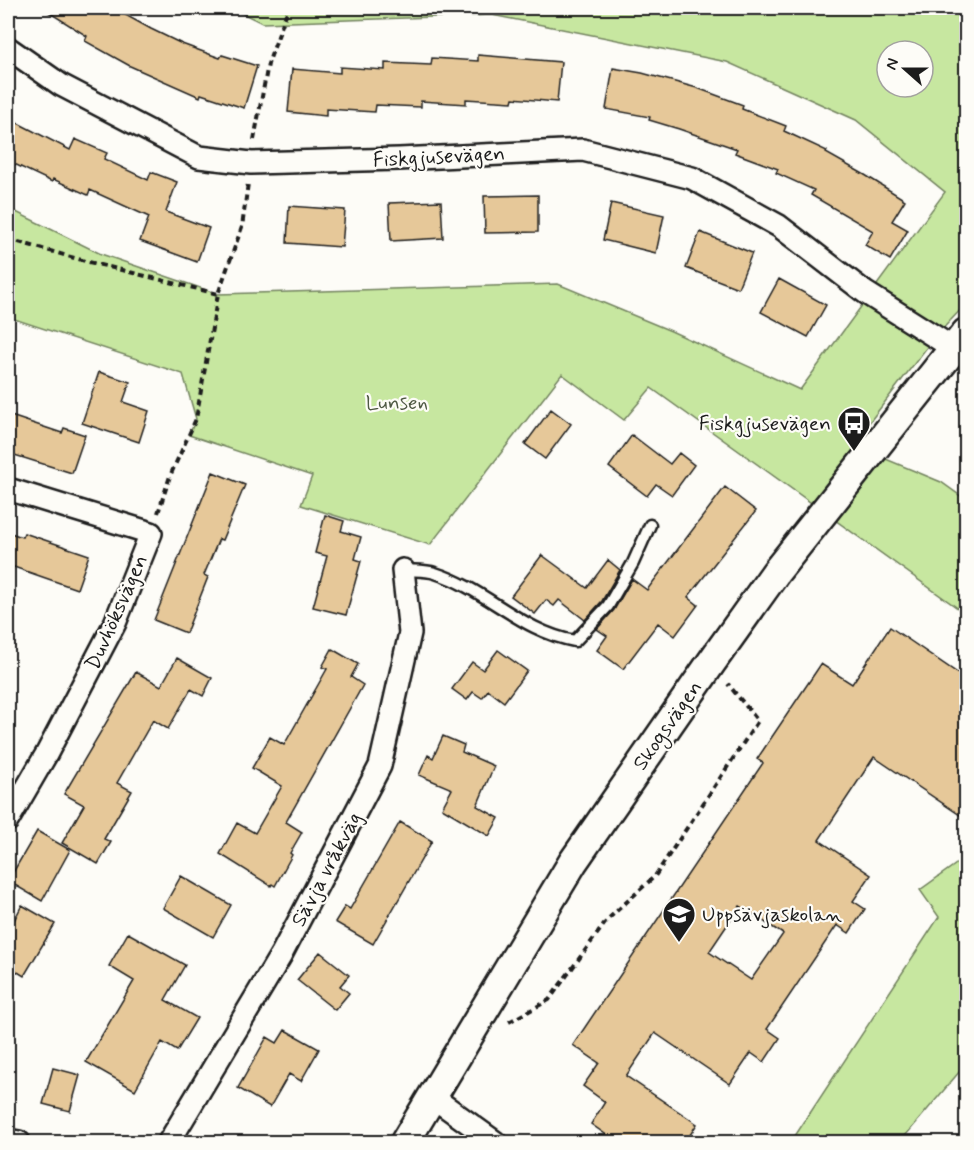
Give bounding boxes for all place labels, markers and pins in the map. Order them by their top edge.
bus stop icon: Fiskgjusevägen [836,405,872,452]
place label: Fiskgjusevägen [699,410,831,438]
school or university icon: Uppsävjaskolan [661,896,697,943]
place label: Uppsävjaskolan [702,901,843,929]

